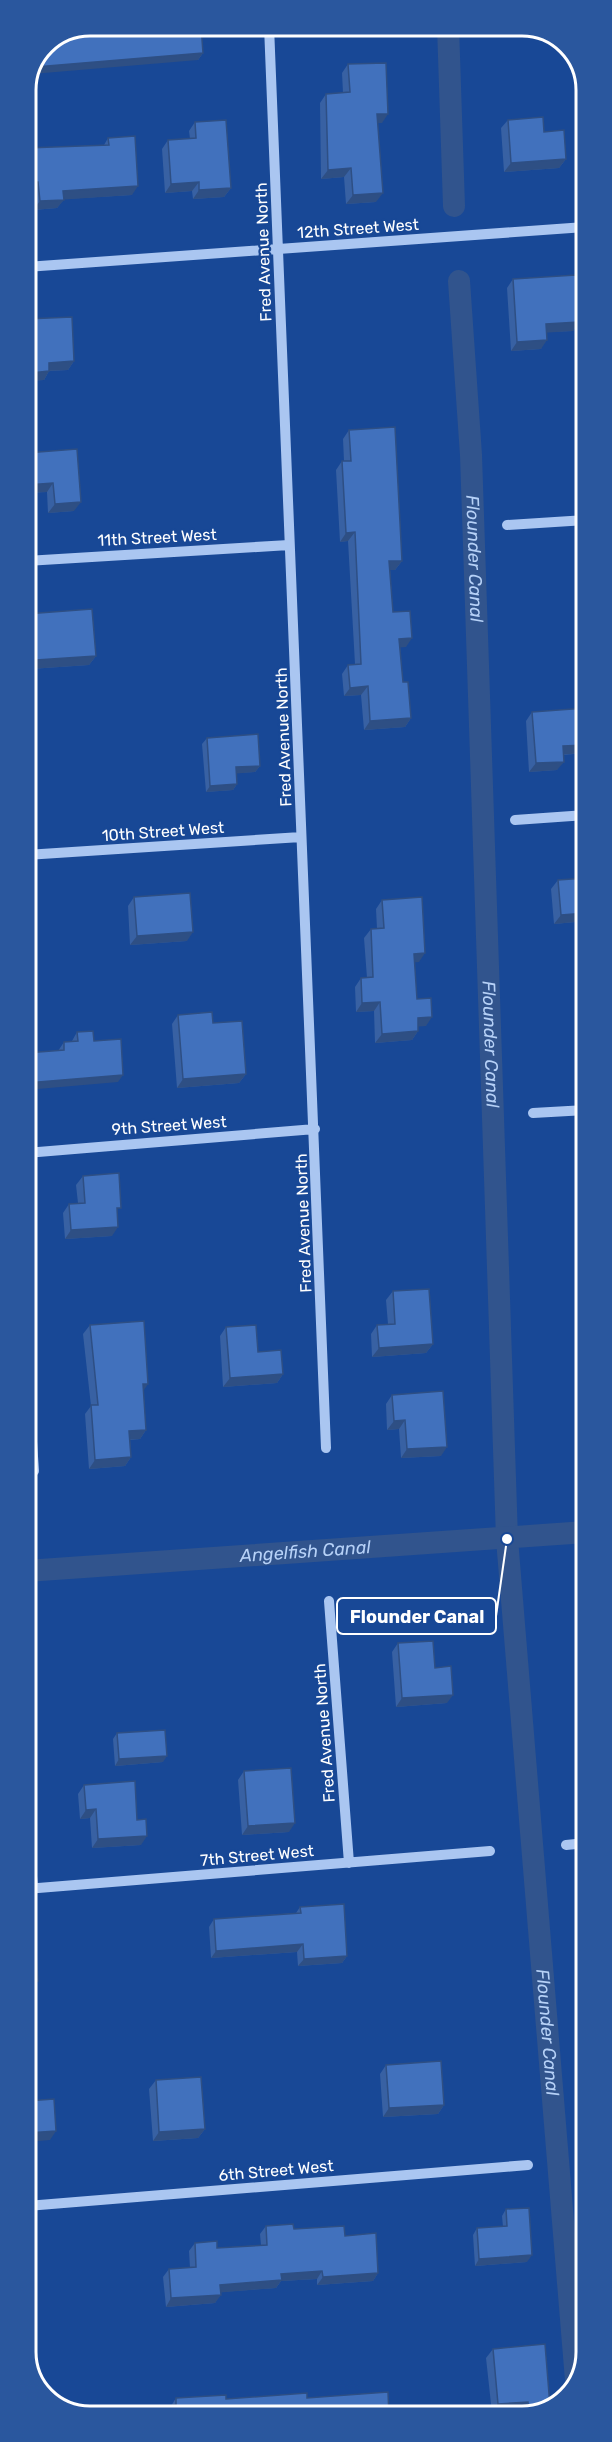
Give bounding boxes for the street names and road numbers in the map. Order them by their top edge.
street label: Fred Avenue North [252,182,275,322]
street label: 12th Street West [297,215,420,242]
street label: 11th Street West [97,525,217,550]
street label: Fred Avenue North [272,667,295,807]
street label: 10th Street West [101,818,225,845]
street label: 9th Street West [111,1112,227,1139]
street label: Fred Avenue North [292,1153,315,1293]
street label: Fred Avenue North [310,1663,339,1803]
street label: 7th Street West [199,1841,315,1870]
street label: 6th Street West [218,2156,334,2185]

